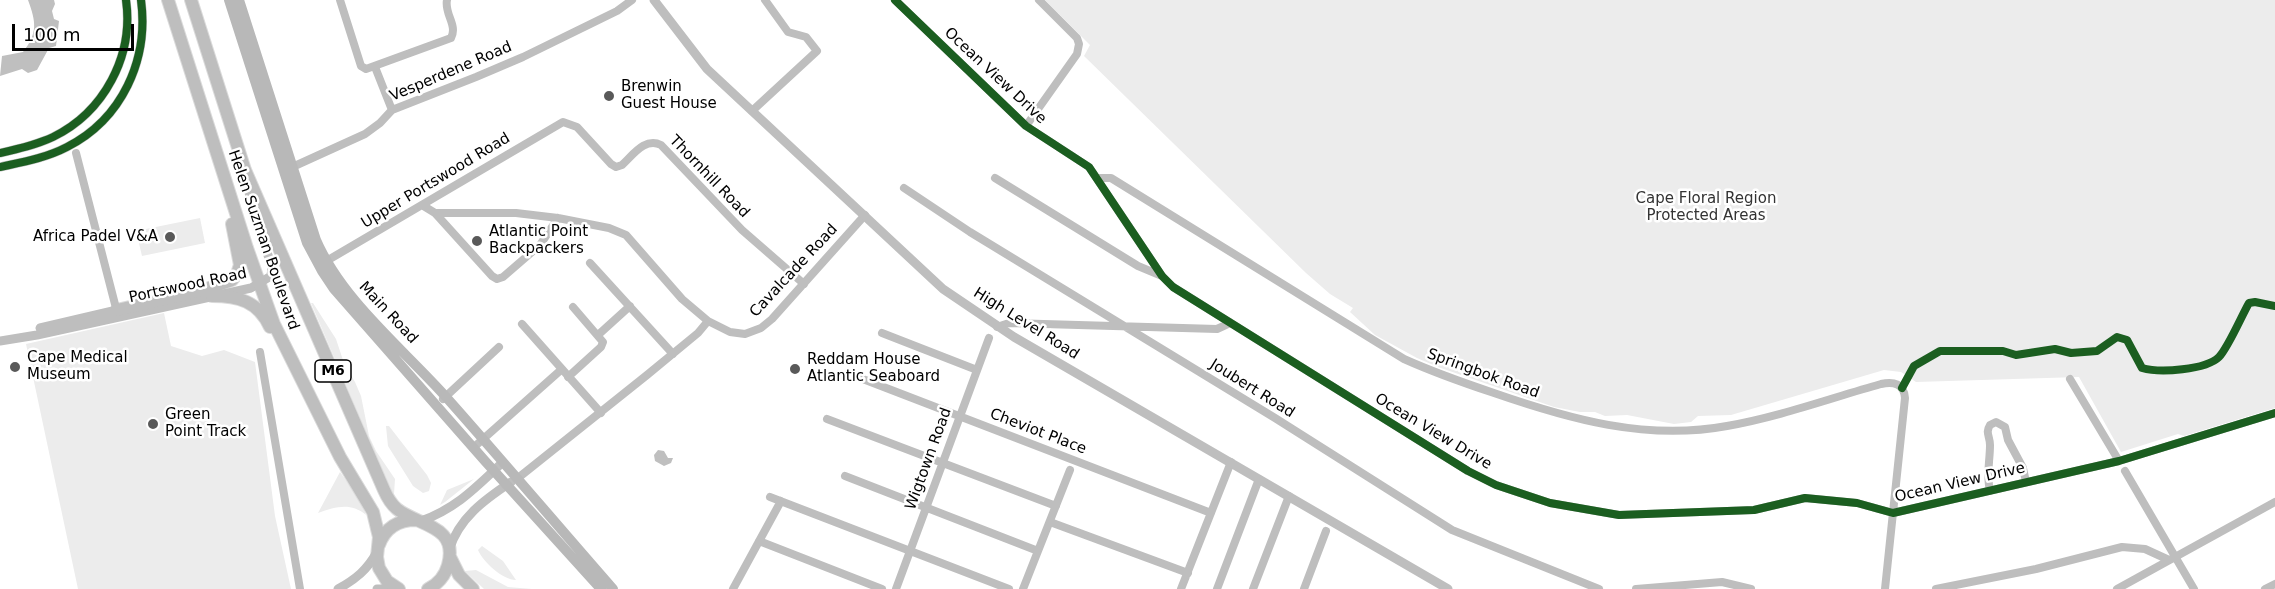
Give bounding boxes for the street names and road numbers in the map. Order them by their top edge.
street label: Ocean View Drive [940,24,1050,128]
street label: Vesperdene Road [387,38,515,106]
street label: Upper Portswood Road [358,129,514,233]
street label: Thornhill Road [665,132,753,222]
street label: Helen Suzman Boulevard [224,148,302,332]
street label: Cavalcade Road [746,221,842,321]
street label: Portswood Road [127,265,249,307]
street label: Main Road [355,278,421,348]
street label: High Level Road [970,284,1082,364]
street label: Springbok Road [1424,345,1542,403]
street label: Joubert Road [1206,356,1298,422]
road number: M6 [315,360,351,382]
street label: Ocean View Drive [1371,390,1495,474]
street label: Wigtown Road [902,405,956,513]
street label: Cheviot Place [987,405,1089,459]
street label: Ocean View Drive [1893,459,2027,507]

